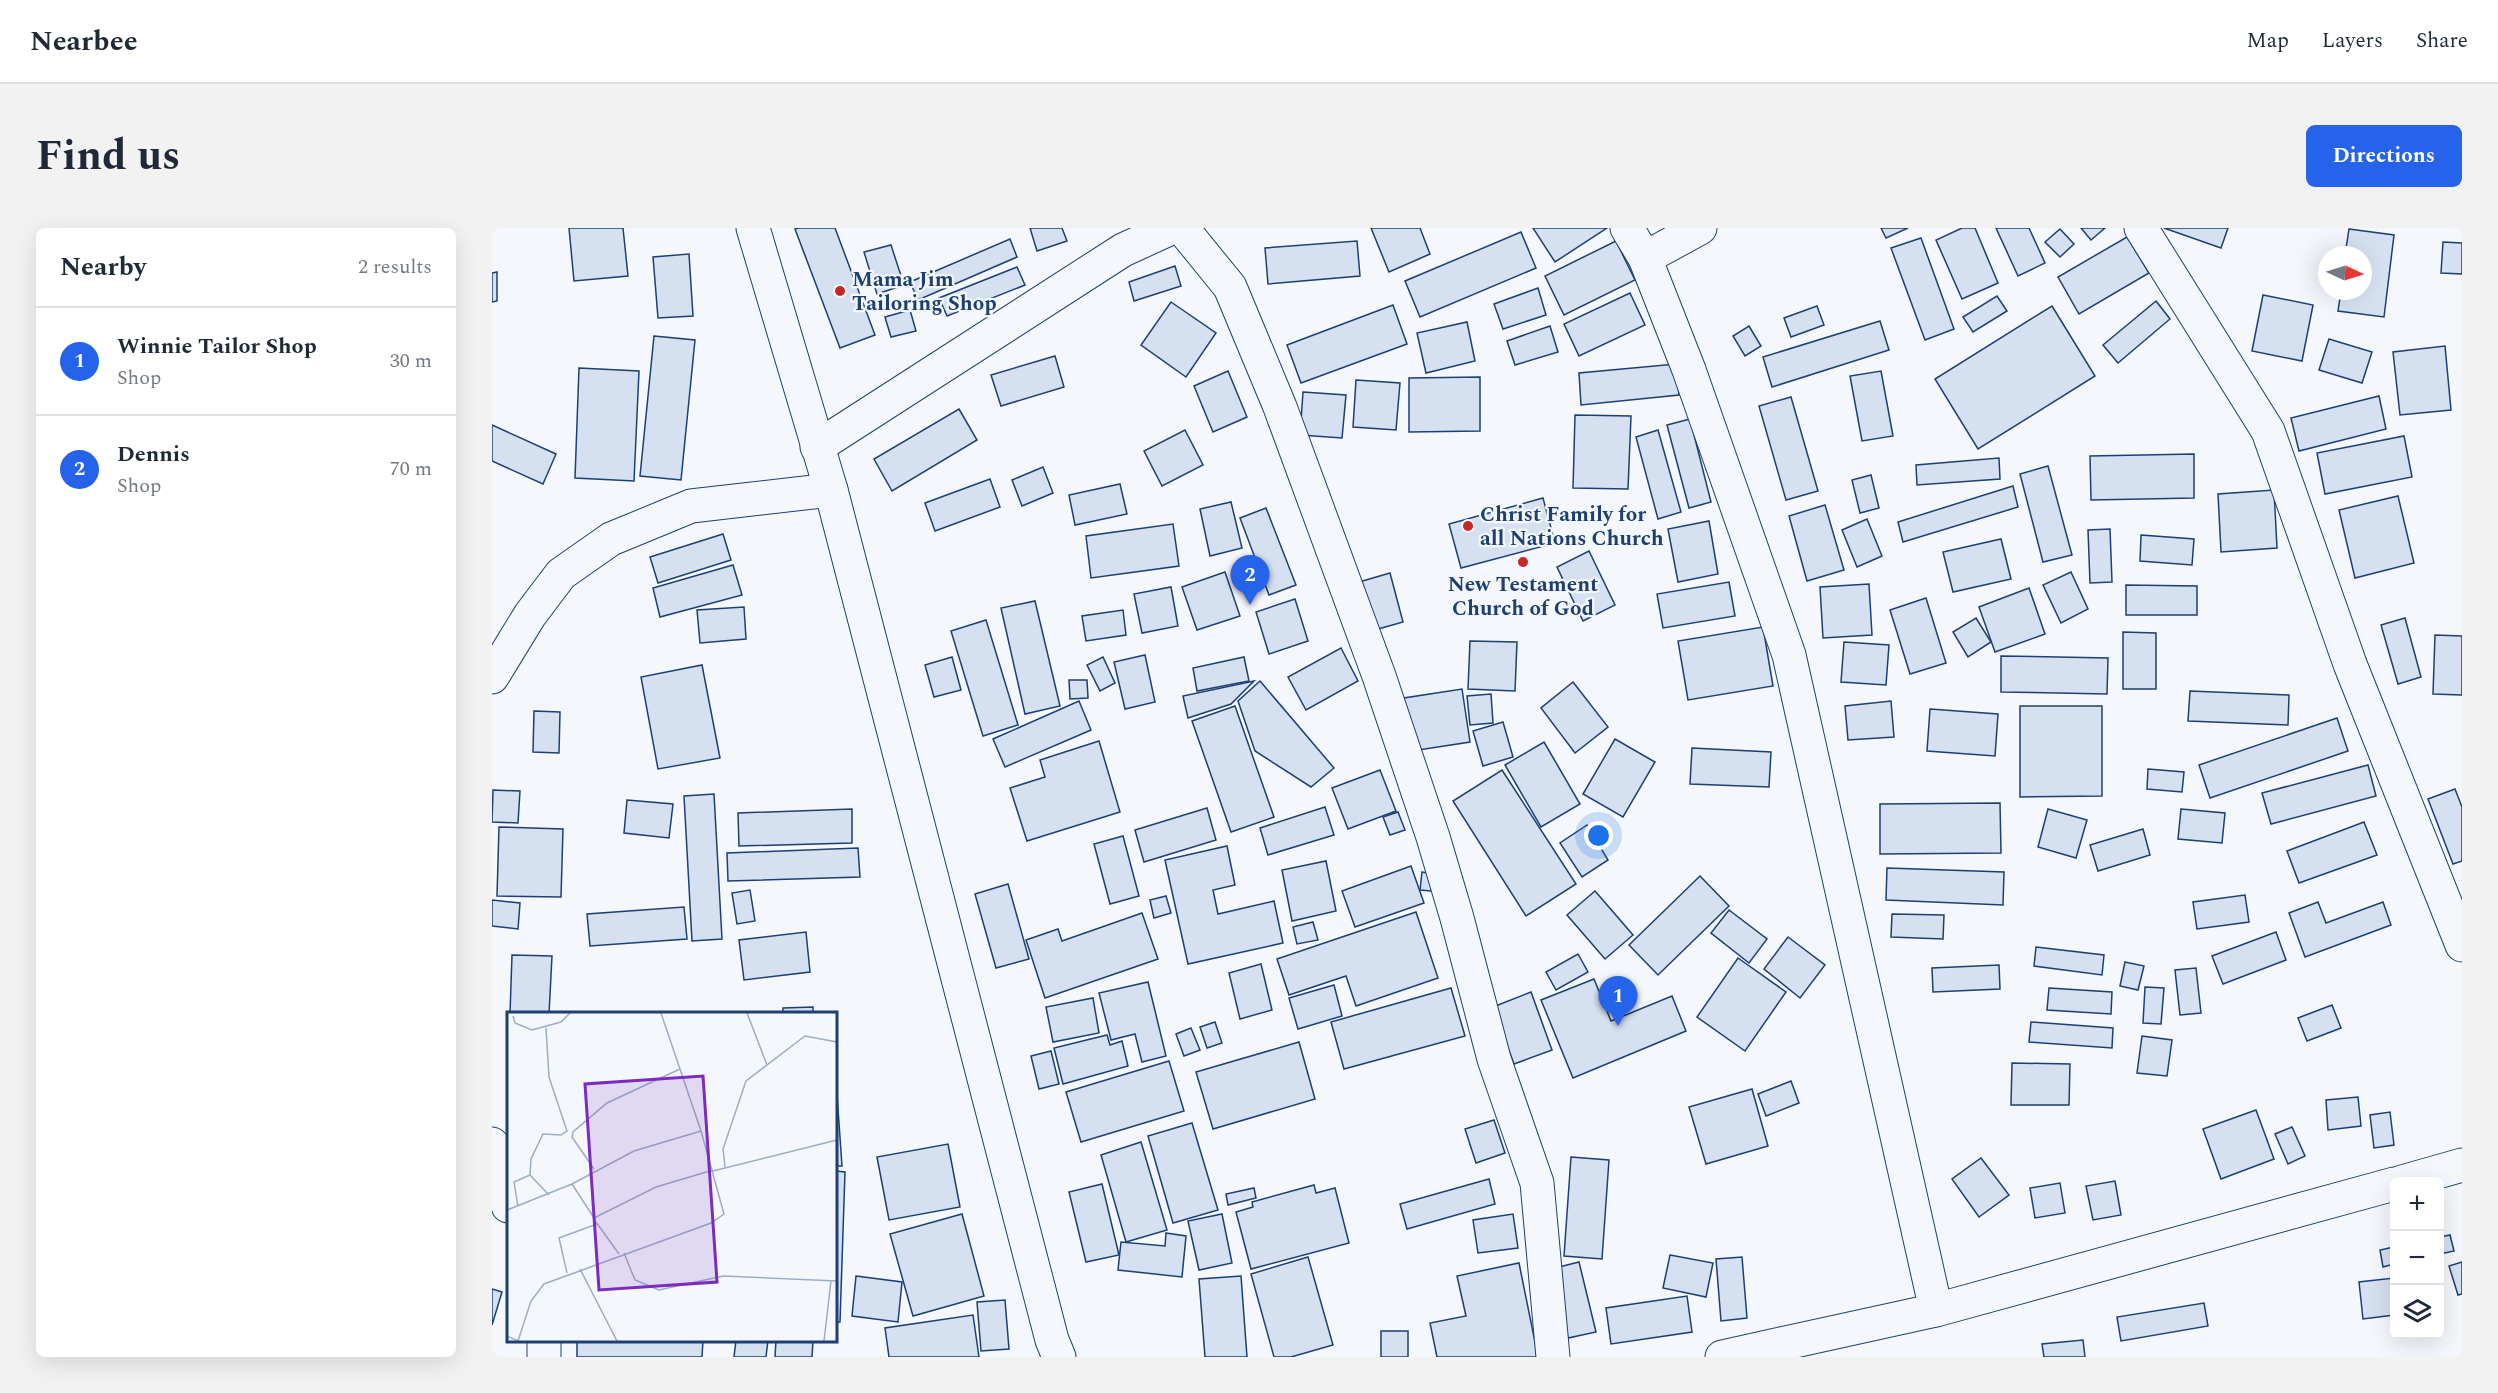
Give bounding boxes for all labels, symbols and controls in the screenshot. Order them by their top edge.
text: Nearbee [30,20,138,63]
text: Map [2247,25,2289,57]
text: Layers [2322,25,2383,57]
text: Share [2416,25,2468,57]
text: Find us [36,125,180,188]
button: Directions [2306,125,2462,187]
north arrow [2318,246,2372,300]
text: Nearby [60,247,146,287]
text: 2 results [358,252,432,282]
place label: Mama Jim Tailoring Shop [852,264,997,320]
marker: Mama Jim Tailoring Shop [833,284,847,298]
text: Winnie Tailor Shop [117,330,317,363]
text: 1 [74,346,85,376]
text: 30 m [390,346,432,376]
text: Shop [117,363,161,393]
text: Dennis [117,438,190,471]
text: 2 [74,454,85,484]
text: 70 m [390,454,432,484]
text: Shop [117,471,161,501]
place label: Christ Family for all Nations Church [1480,499,1664,555]
marker: Christ Family for all Nations Church [1461,519,1475,533]
marker: New Testament Church of God [1516,555,1530,569]
pin: 2 [1230,556,1269,605]
place label: New Testament Church of God [1448,569,1598,625]
your location [1584,821,1613,850]
pin: 1 [1598,976,1638,1026]
inset map [507,1012,837,1342]
map controls [2390,1177,2444,1339]
button: + [2390,1177,2444,1231]
button: − [2390,1231,2444,1285]
button: layers [2390,1285,2444,1339]

